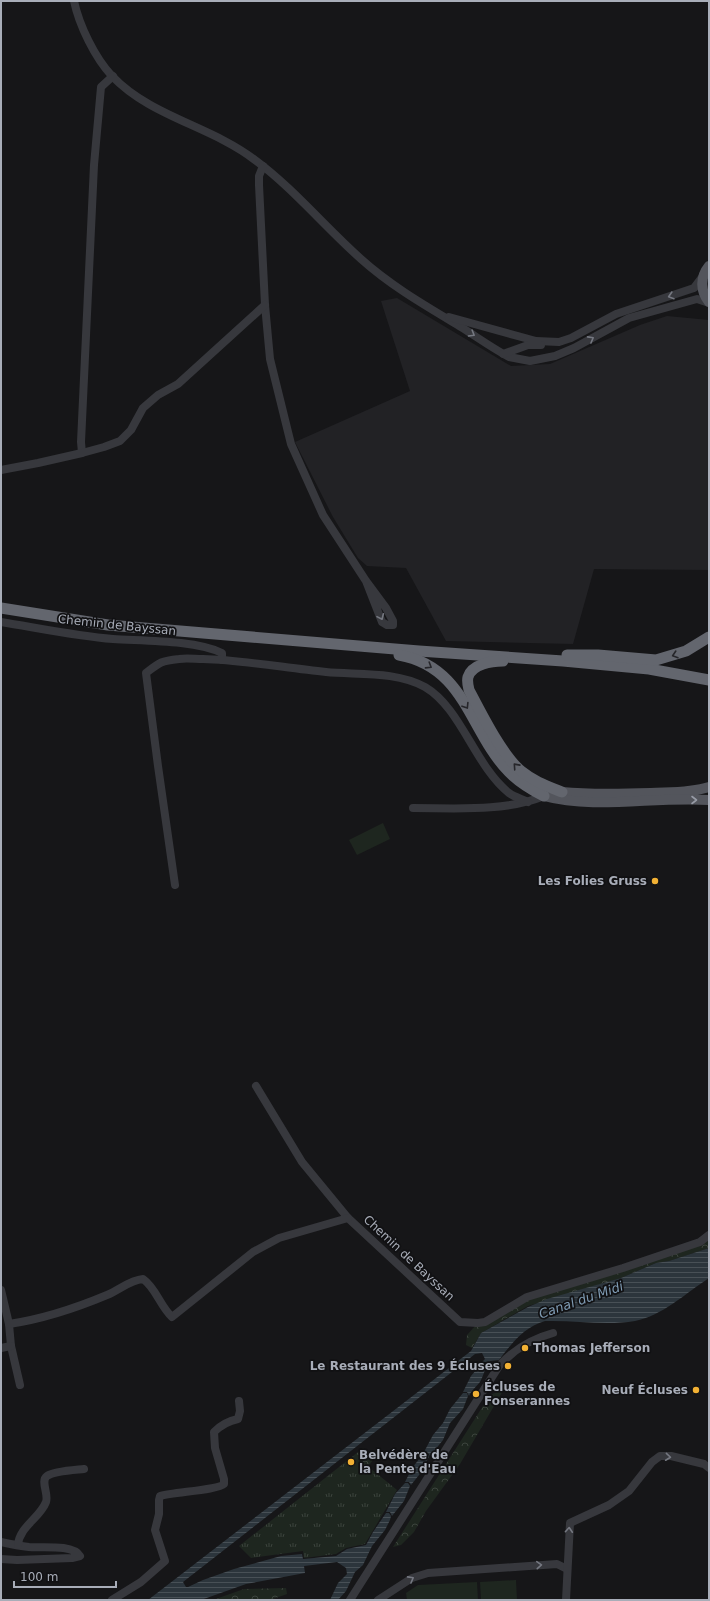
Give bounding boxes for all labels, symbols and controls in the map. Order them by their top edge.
one-way arrow [668,291,675,300]
one-way arrow [468,329,475,337]
one-way arrow [587,336,594,343]
street label: Chemin de Bayssan [57,612,177,638]
one-way arrow [376,612,384,620]
one-way arrow [671,650,678,659]
one-way arrow [425,661,432,669]
one-way arrow [462,702,469,709]
one-way arrow [514,763,521,771]
one-way arrow [691,796,697,804]
place label: Les Folies Gruss [538,874,647,888]
marker: Les Folies Gruss [650,876,660,886]
street label: Chemin de Bayssan [361,1212,457,1304]
water label: Canal du Midi [537,1278,626,1321]
place label: Thomas Jefferson [533,1341,650,1355]
marker: Thomas Jefferson [520,1343,530,1353]
place label: Le Restaurant des 9 Écluses [310,1358,500,1373]
marker: Le Restaurant des 9 Écluses [503,1361,513,1371]
place label: Écluses de Fonserannes [484,1379,570,1408]
place label: Neuf Écluses [601,1382,688,1397]
marker: Neuf Écluses [691,1385,701,1395]
marker: Écluses de Fonserannes [471,1389,481,1399]
place label: Belvédère de la Pente d'Eau [359,1448,456,1476]
one-way arrow [665,1452,671,1461]
marker: Belvédère de la Pente d'Eau [346,1457,356,1467]
one-way arrow [565,1527,574,1533]
one-way arrow [536,1561,542,1569]
scale bar [14,1563,116,1589]
text: 100 m [20,1570,58,1584]
one-way arrow [407,1576,414,1584]

